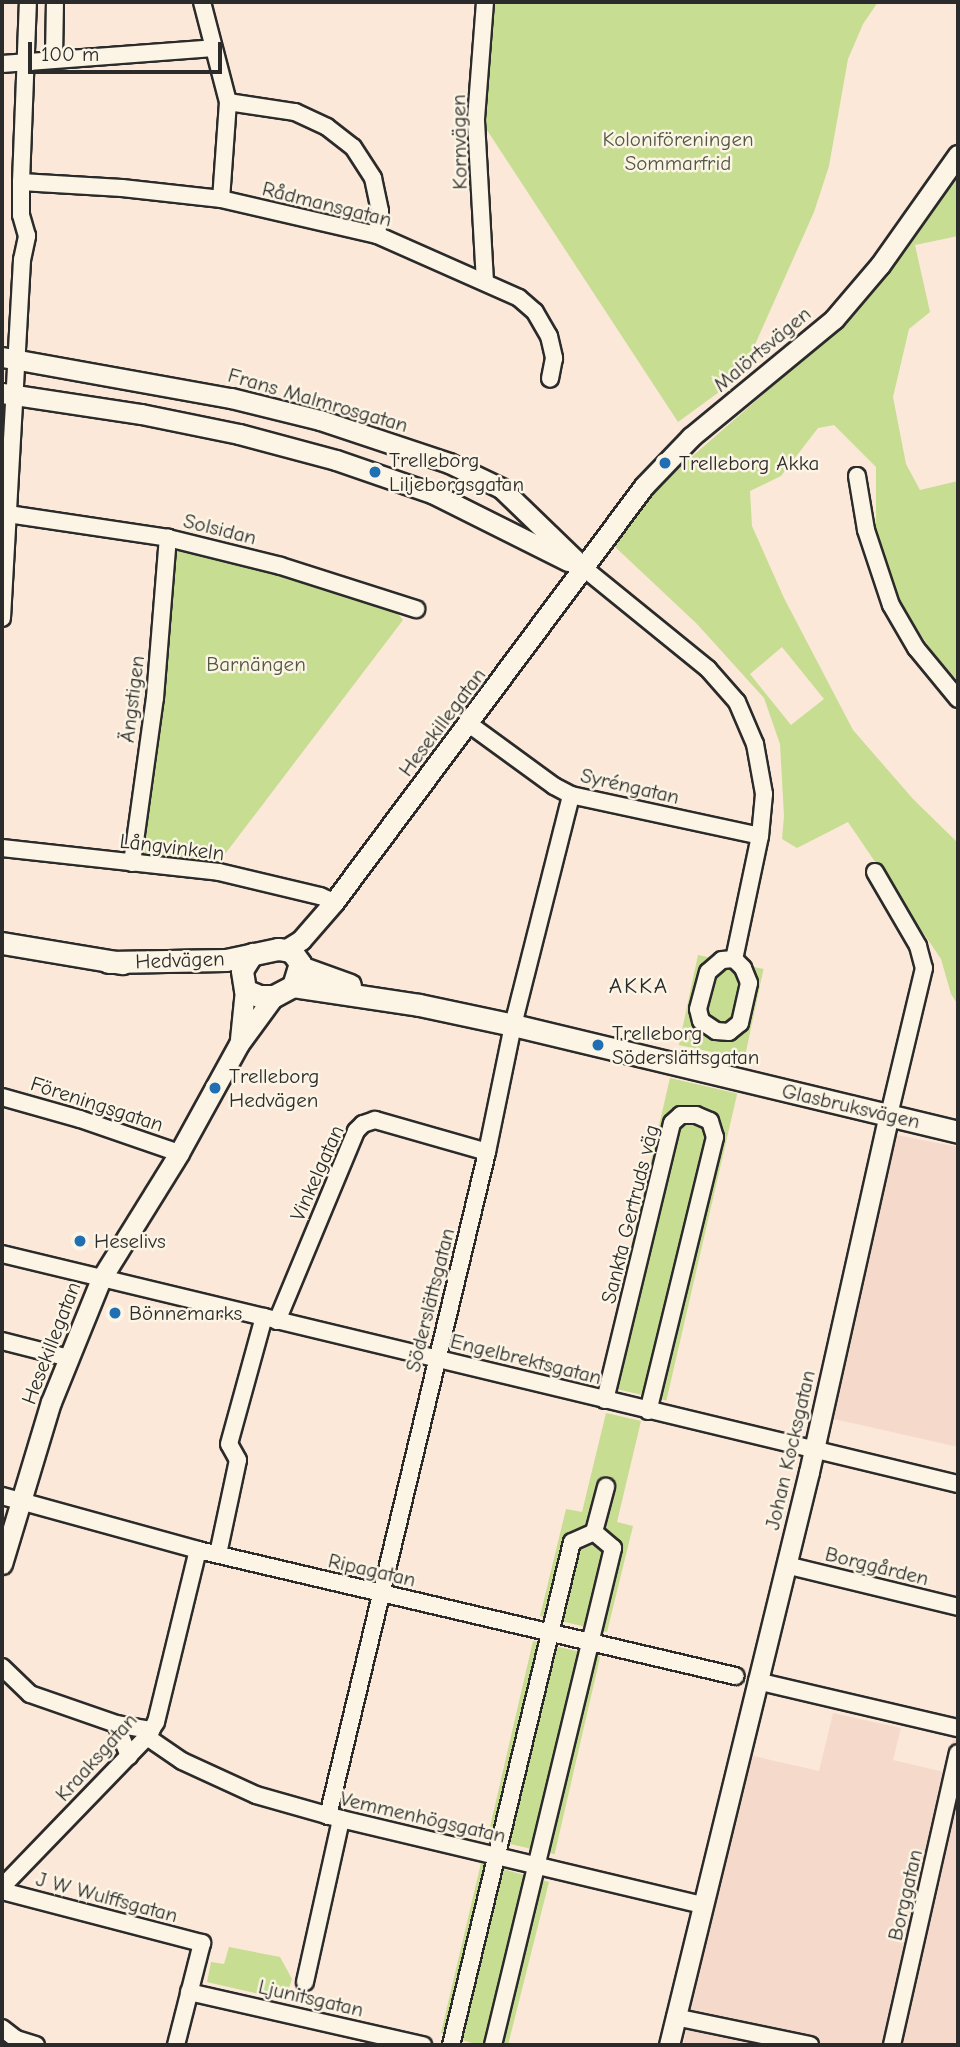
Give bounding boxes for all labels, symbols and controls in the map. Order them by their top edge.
scale bar [32,28,226,72]
text: 100 m [41,42,99,66]
street label: Kornvägen [446,94,472,190]
park label: Koloniföreningen Sommarfrid [602,126,754,176]
street label: Rådmansgatan [260,176,394,232]
street label: Malörtsvägen [708,301,816,397]
street label: Frans Malmrosgatan [225,362,411,438]
place label: Trelleborg Liljeborgsgatan [389,447,524,497]
place label: Trelleborg Akka [679,450,819,476]
marker: Trelleborg Akka [657,455,673,471]
marker: Trelleborg Liljeborgsgatan [367,464,383,480]
street label: Solsidan [181,508,259,550]
park label: Barnängen [206,651,306,677]
street label: Ängstigen [114,654,150,744]
street label: Hesekillegatan [393,663,491,781]
street label: Syréngatan [578,762,682,810]
street label: Långvinkeln [118,828,226,866]
street label: Hedvägen [135,946,225,974]
district label: AKKA [609,972,669,1000]
place label: Trelleborg Söderslättsgatan [612,1020,759,1070]
marker: Trelleborg Söderslättsgatan [590,1037,606,1053]
place label: Trelleborg Hedvägen [229,1063,319,1113]
street label: Föreningsgatan [27,1071,167,1137]
street label: Glasbruksvägen [780,1078,922,1134]
marker: Trelleborg Hedvägen [207,1080,223,1096]
street label: Vinkelgatan [285,1121,349,1225]
street label: Sankta Gertruds väg [596,1122,664,1306]
street label: Söderslättsgatan [400,1225,460,1375]
place label: Heselivs [94,1228,166,1254]
marker: Heselivs [72,1233,88,1249]
street label: Hesekillegatan [16,1278,86,1408]
place label: Bönnemarks [129,1300,242,1326]
marker: Bönnemarks [107,1305,123,1321]
street label: Engelbrektsgatan [448,1328,604,1390]
street label: Johan Kocksgatan [759,1368,821,1532]
street label: Borggården [823,1541,931,1591]
street label: Ripagatan [326,1548,418,1592]
street label: Kraaksgatan [50,1708,142,1806]
street label: Vemmenhögsgatan [338,1786,508,1848]
street label: Borggatan [882,1847,928,1943]
street label: J W Wulffsgatan [33,1866,181,1928]
street label: Ljunitsgatan [256,1974,366,2022]

